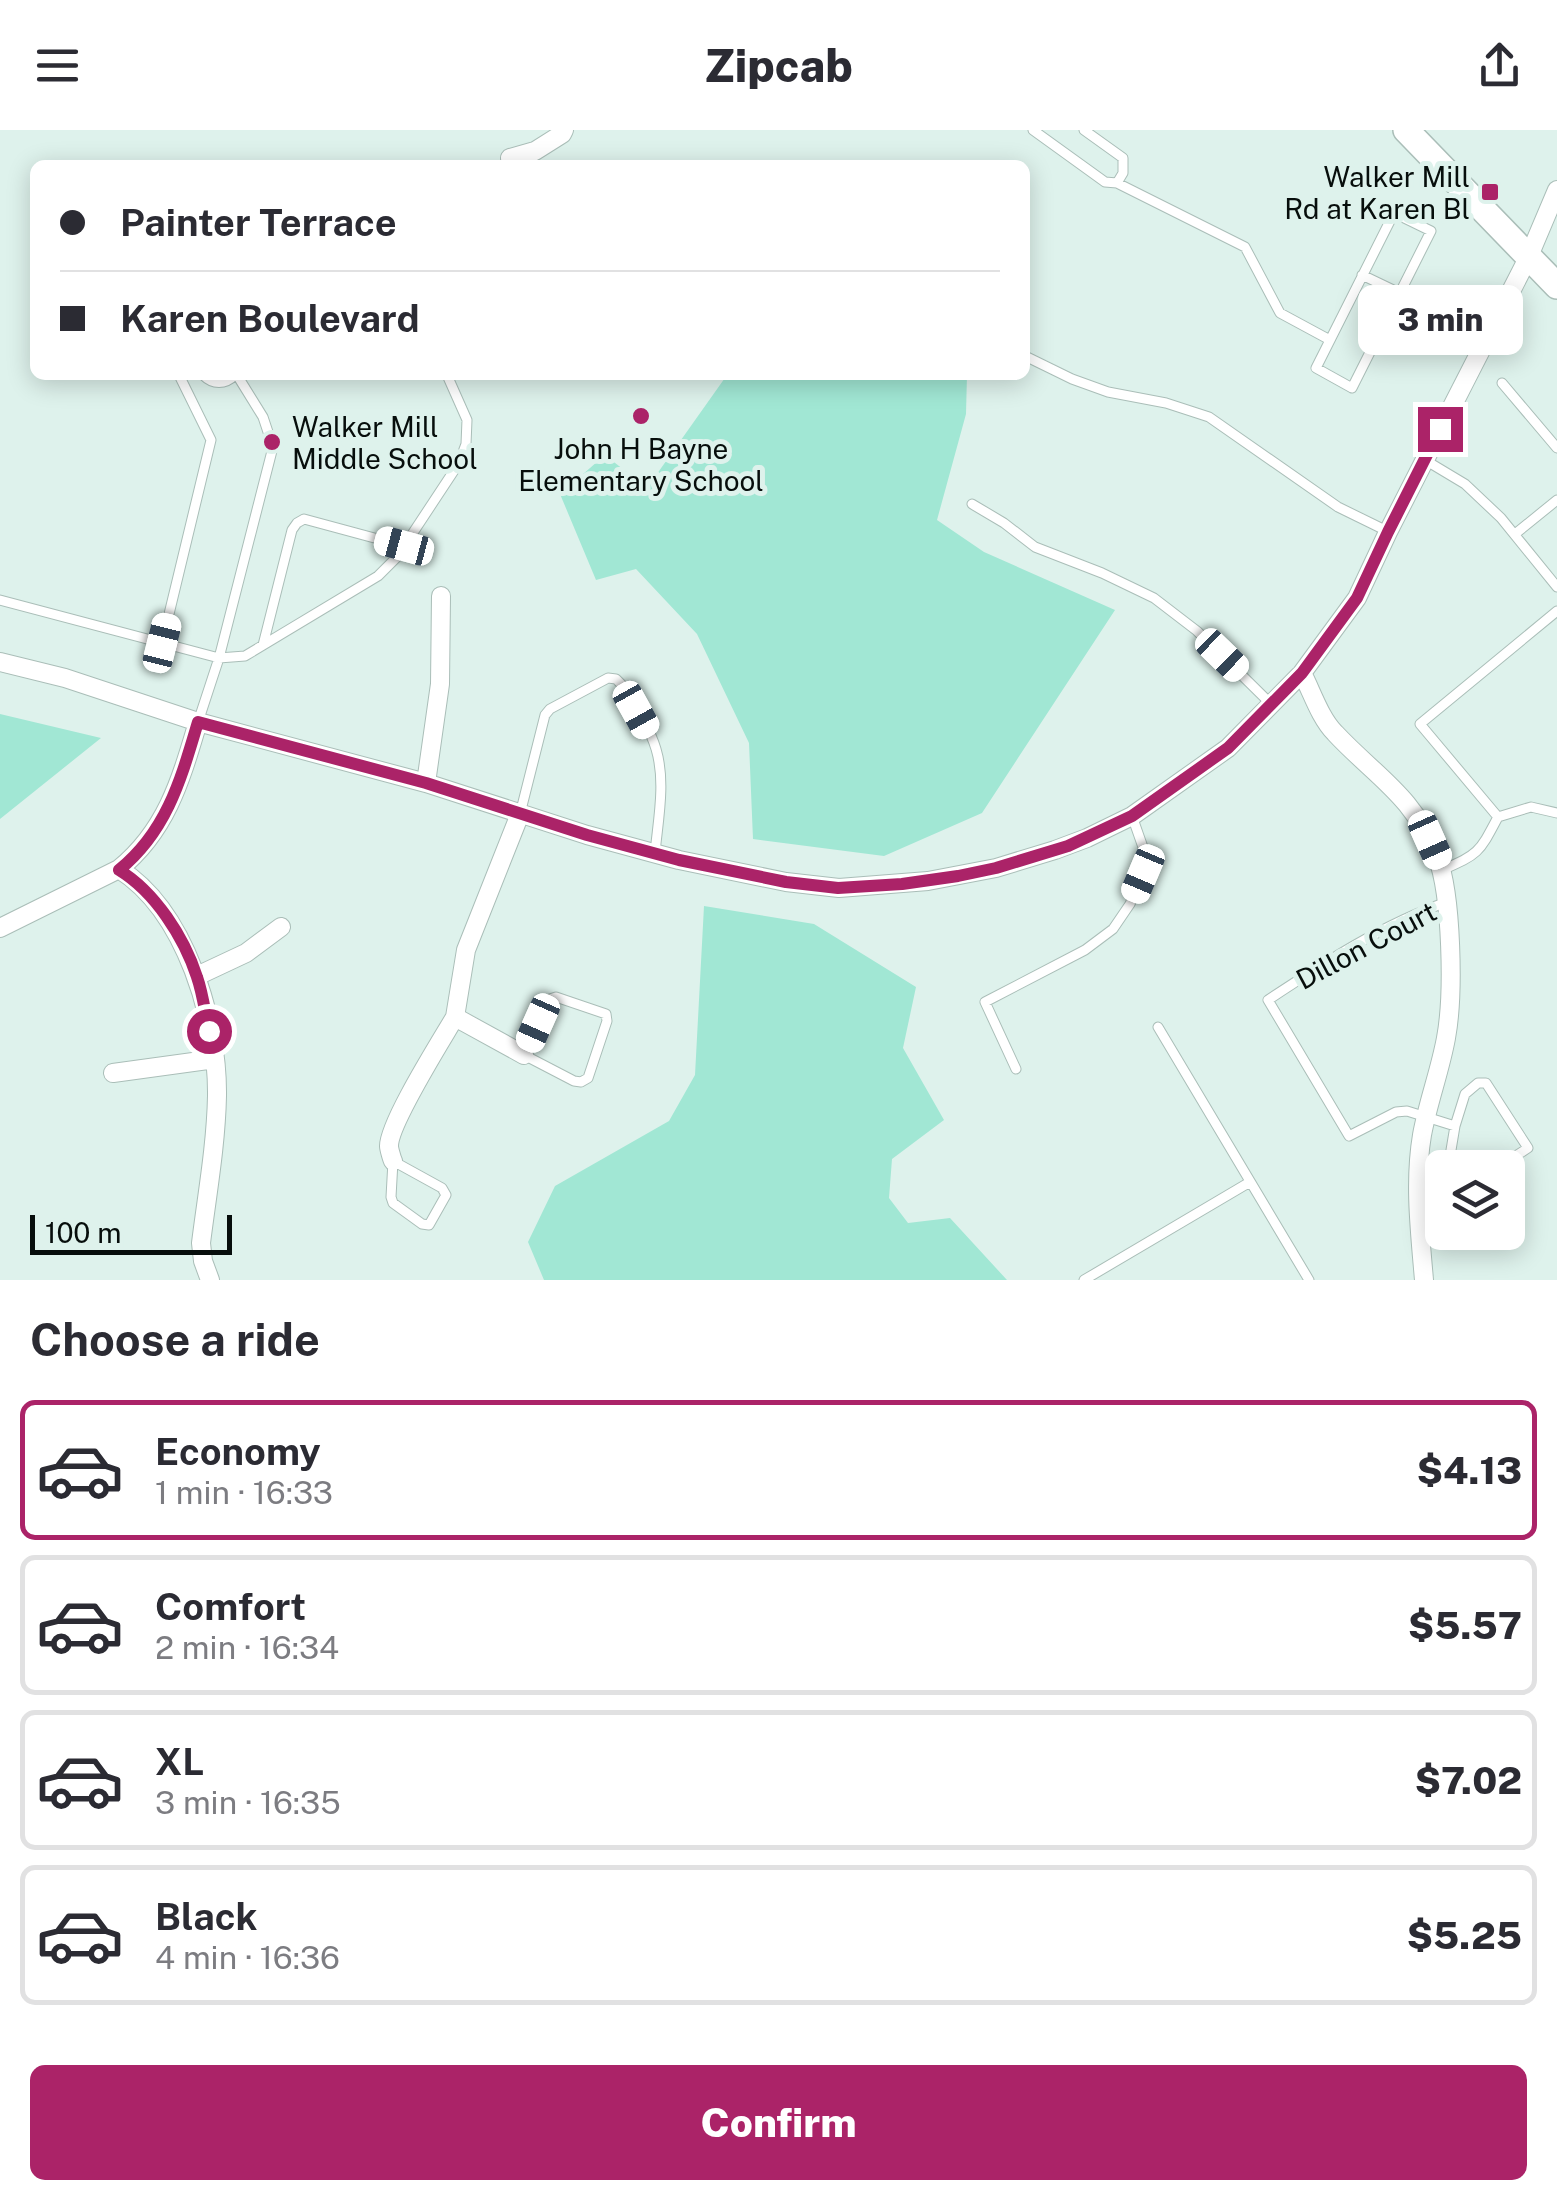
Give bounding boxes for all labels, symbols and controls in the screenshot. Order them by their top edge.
icon: menu [30,38,85,93]
icon: share [1472,38,1527,93]
text: Zipcab [704,39,853,92]
place label: Walker Mill Rd at Karen Bl [1284,160,1470,225]
marker: Walker Mill Rd at Karen Bl [1479,181,1501,203]
text: Painter Terrace [120,200,397,245]
callout: 3 min [1358,284,1522,354]
text: Karen Boulevard [120,296,420,341]
text: 3 min [1398,301,1483,338]
marker: John H Bayne Elementary School [630,405,652,427]
route end [1418,407,1463,452]
place label: Walker Mill Middle School [292,410,478,475]
marker: Walker Mill Middle School [261,431,283,453]
place label: John H Bayne Elementary School [518,432,764,497]
car [371,524,437,568]
car [140,610,184,676]
car [1190,623,1254,687]
car [608,676,664,744]
car [1404,806,1456,874]
car [1117,841,1169,907]
street label: Dillon Court [1290,894,1442,996]
car [512,989,564,1057]
route start [187,1009,232,1054]
map controls [1425,1150,1525,1250]
button: layers [1425,1150,1525,1250]
scale bar [30,1210,232,1254]
text: 100 m [45,1216,122,1249]
text: Choose a ride [30,1313,320,1366]
icon: car [35,1425,125,1515]
text: Economy [155,1429,321,1474]
text: $4.13 [1417,1448,1522,1493]
text: 1 min · 16:33 [155,1474,333,1511]
icon: car [35,1580,125,1670]
text: Comfort [155,1584,306,1629]
text: $5.57 [1408,1603,1522,1648]
text: 2 min · 16:34 [155,1629,339,1666]
icon: car [35,1735,125,1825]
text: XL [155,1739,204,1784]
text: $7.02 [1415,1758,1522,1803]
text: 3 min · 16:35 [155,1784,341,1821]
icon: car [35,1890,125,1980]
text: Black [155,1894,258,1939]
text: $5.25 [1407,1913,1522,1958]
text: 4 min · 16:36 [155,1939,340,1976]
button: Confirm [30,2065,1527,2180]

